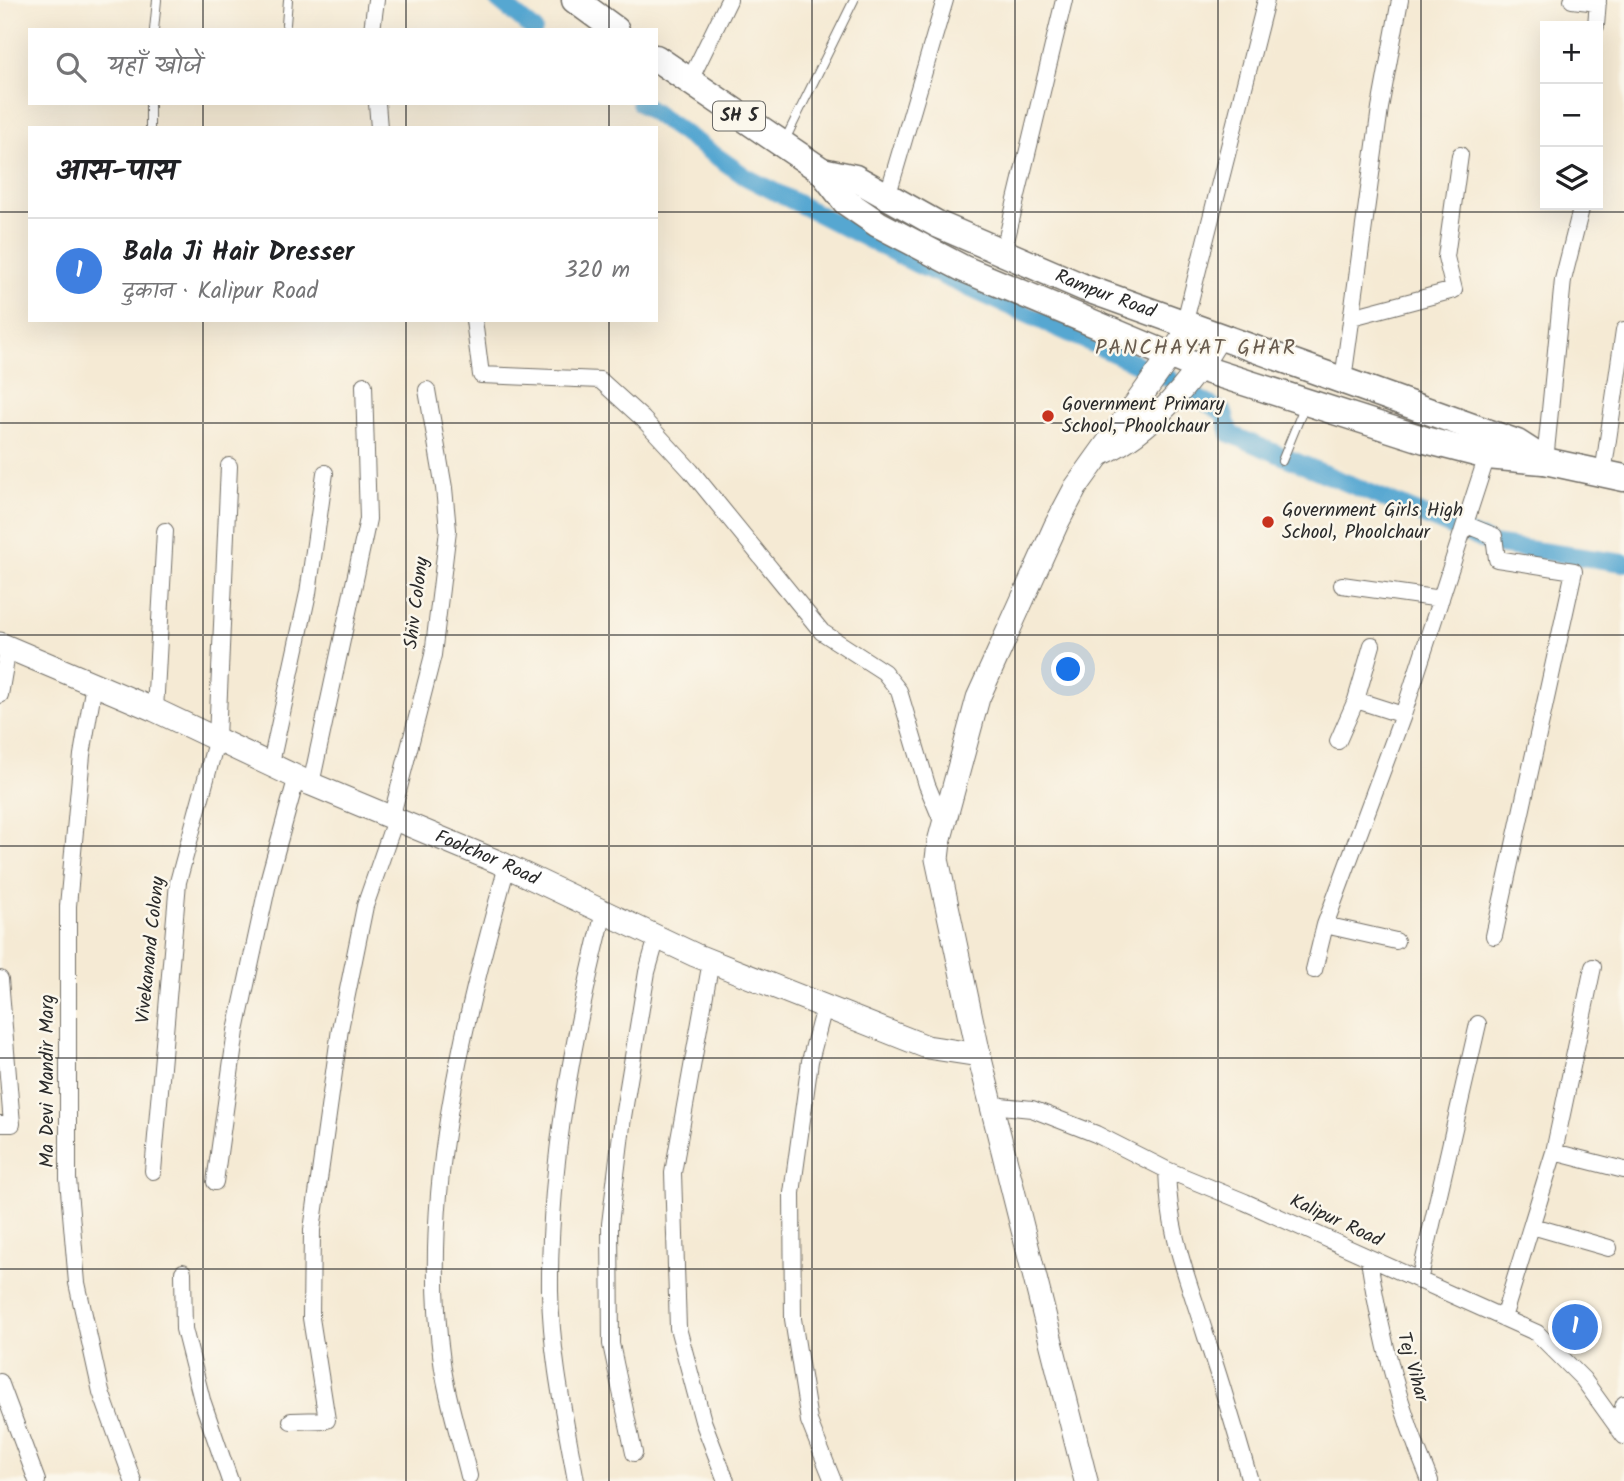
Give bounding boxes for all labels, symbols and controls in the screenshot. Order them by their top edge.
map controls [1540,21,1603,210]
button: + [1540,21,1603,84]
search box [28,28,658,105]
text: यहाँ खोजें [108,46,202,88]
icon: search [52,48,90,86]
button: − [1540,84,1603,147]
road number: SH 5 [713,102,765,131]
button: layers [1540,147,1603,210]
text: आस-पास [56,148,177,196]
text: Bala Ji Hair Dresser [123,232,354,274]
text: 1 [76,253,82,289]
text: 320 m [564,253,630,289]
street label: Rampur Road [1050,262,1160,327]
text: दुकान · Kalipur Road [123,274,318,310]
district label: PANCHAYAT GHAR [1095,332,1297,365]
place label: Government Primary School, Phoolchaur [1062,390,1225,442]
marker: Government Primary School, Phoolchaur [1040,408,1056,424]
place label: Government Girls High School, Phoolchaur [1282,496,1463,548]
marker: Government Girls High School, Phoolchaur [1260,514,1276,530]
street label: Shiv Colony [396,554,438,651]
your location [1051,652,1085,686]
street label: Foolchor Road [430,822,544,894]
street label: Vivekanand Colony [128,874,174,1025]
street label: Ma Devi Mandir Marg [33,994,63,1168]
street label: Kalipur Road [1285,1186,1388,1256]
pin: 1 [1552,1301,1598,1353]
street label: Tej Vihar [1388,1329,1437,1407]

